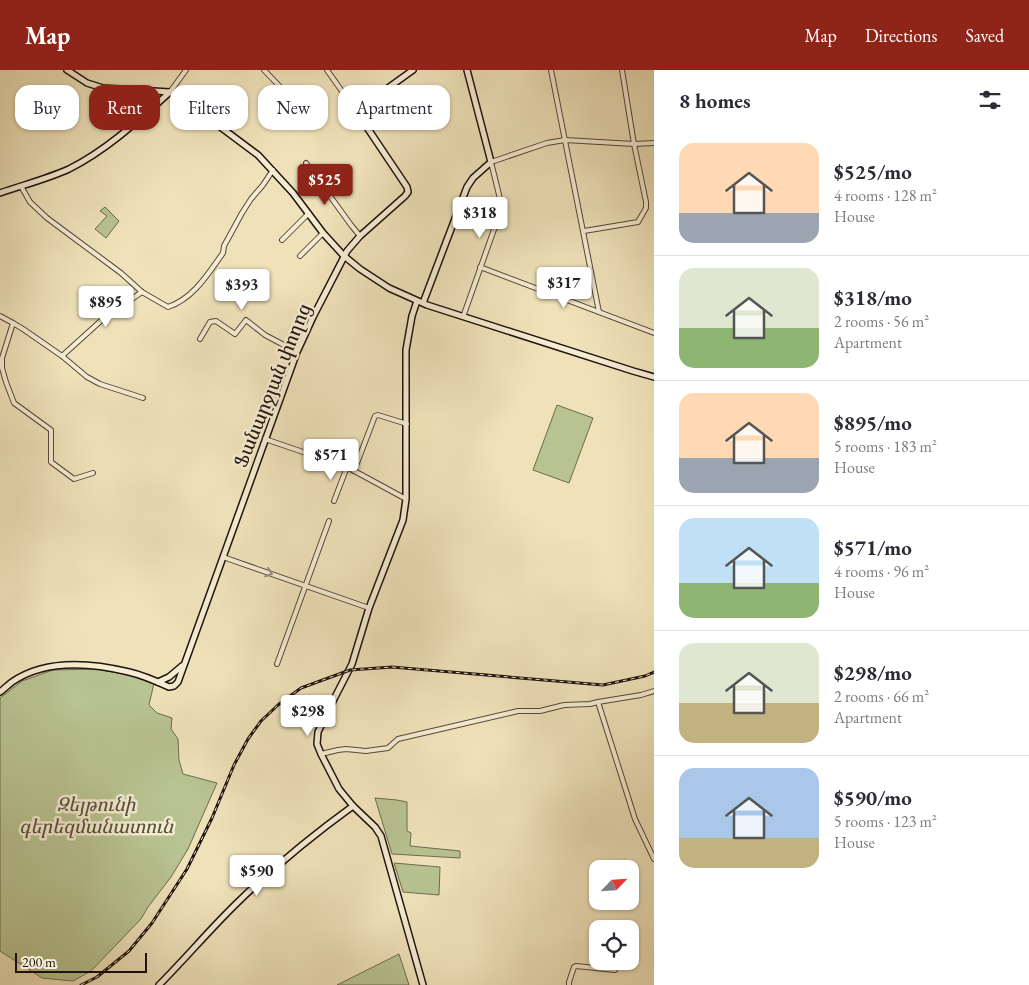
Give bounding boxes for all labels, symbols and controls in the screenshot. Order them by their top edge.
text: Map [25,20,70,51]
text: Map [805,24,837,47]
text: Directions [865,24,937,47]
text: Saved [965,24,1004,47]
chip: Buy [15,85,79,130]
chip: Rent [89,85,160,130]
chip: Filters [170,85,248,130]
chip: New [258,85,328,130]
chip: Apartment [338,85,450,130]
icon: filters [976,86,1004,114]
text: 8 homes [679,87,751,114]
text: $525/mo [834,158,912,185]
icon: home [719,163,779,223]
pin: $525 [295,164,355,206]
text: $525 [309,169,341,190]
text: 4 rooms · 128 m² [834,185,937,206]
pin: $318 [450,196,510,239]
text: $318 [464,202,496,223]
text: House [834,206,875,227]
pin: $317 [534,266,594,309]
pin: $393 [212,268,272,311]
text: $317 [548,272,580,293]
text: $393 [226,274,258,295]
text: $318/mo [834,284,912,311]
pin: $895 [76,286,136,328]
icon: home [719,288,779,348]
text: $895 [90,291,122,312]
street label: Ֆանարջյան փողոց [228,300,317,471]
text: 2 rooms · 56 m² [834,311,929,332]
text: Apartment [834,332,902,353]
text: $895/mo [834,409,912,436]
icon: home [719,413,779,473]
text: 5 rooms · 183 m² [834,436,937,457]
pin: $571 [301,438,361,481]
text: $571 [315,444,347,465]
text: House [834,457,875,478]
text: $571/mo [834,534,912,561]
icon: home [719,538,779,598]
text: 4 rooms · 96 m² [834,561,929,582]
one-way arrow [264,567,273,577]
text: House [834,582,875,603]
text: $298/mo [834,659,912,686]
icon: home [719,663,779,723]
text: 2 rooms · 66 m² [834,686,929,707]
pin: $298 [278,694,338,737]
text: $298 [292,700,324,721]
text: Apartment [834,707,902,728]
text: $590/mo [834,784,912,811]
icon: home [719,788,779,848]
park label: Զեյթունի գերեզմանատուն [19,792,174,839]
text: 5 rooms · 123 m² [834,811,937,832]
text: House [834,832,875,853]
pin: $590 [227,854,287,897]
text: $590 [241,860,273,881]
north arrow [589,860,639,910]
map controls [589,860,639,970]
button: locate [589,920,639,970]
scale bar [15,950,148,973]
text: 200 m [22,953,56,971]

